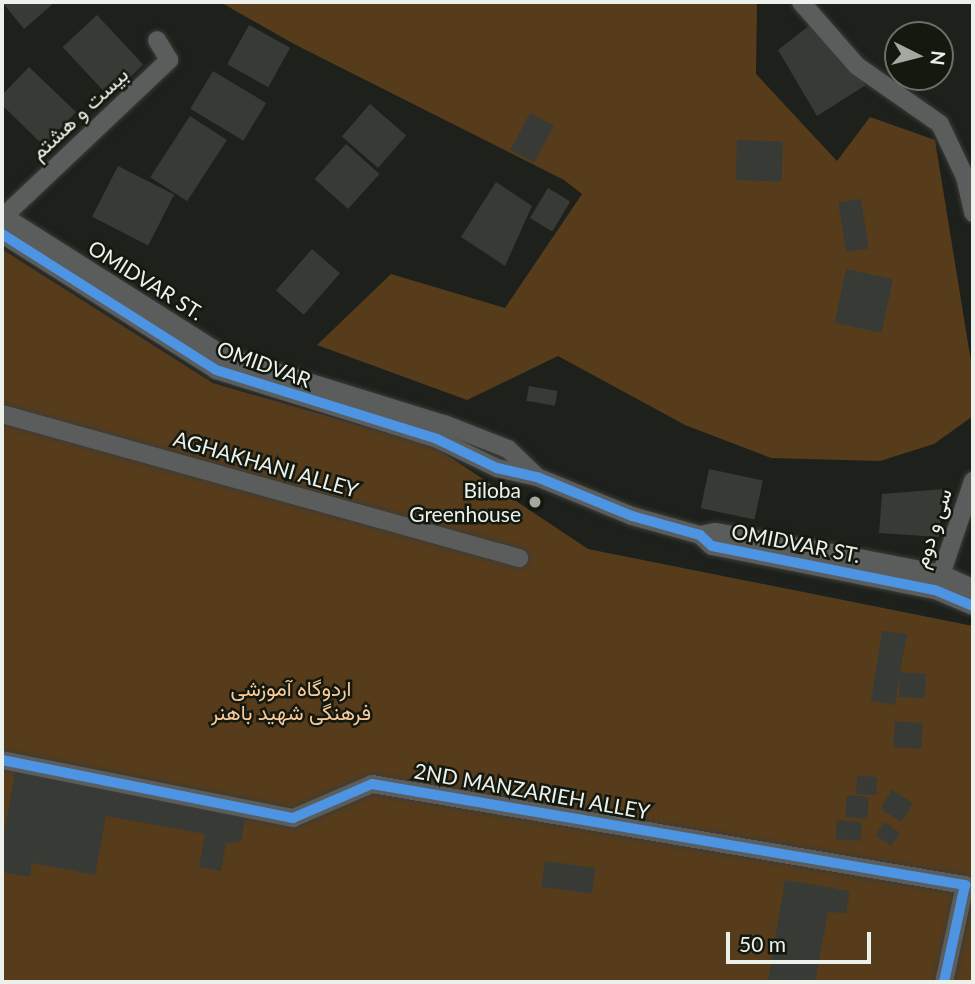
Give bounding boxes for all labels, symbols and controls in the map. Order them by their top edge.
north arrow [884,21,954,91]
text: N [926,50,951,67]
street label: بیست و هشتم [25,61,133,165]
street label: OMIDVAR ST. [84,235,208,325]
street label: OMIDVAR [214,335,314,393]
street label: AGHAKHANI ALLEY [170,425,362,503]
place label: Biloba Greenhouse [409,477,521,527]
street label: سی و دوم [907,485,957,571]
marker: Biloba Greenhouse [527,494,543,510]
street label: OMIDVAR ST. [729,518,863,568]
park label: اردوگاه آموزشی فرهنگی شهید باهنر [211,675,371,725]
street label: 2ND MANZARIEH ALLEY [412,758,652,824]
scale bar [730,918,875,962]
text: 50 m [739,931,786,956]

